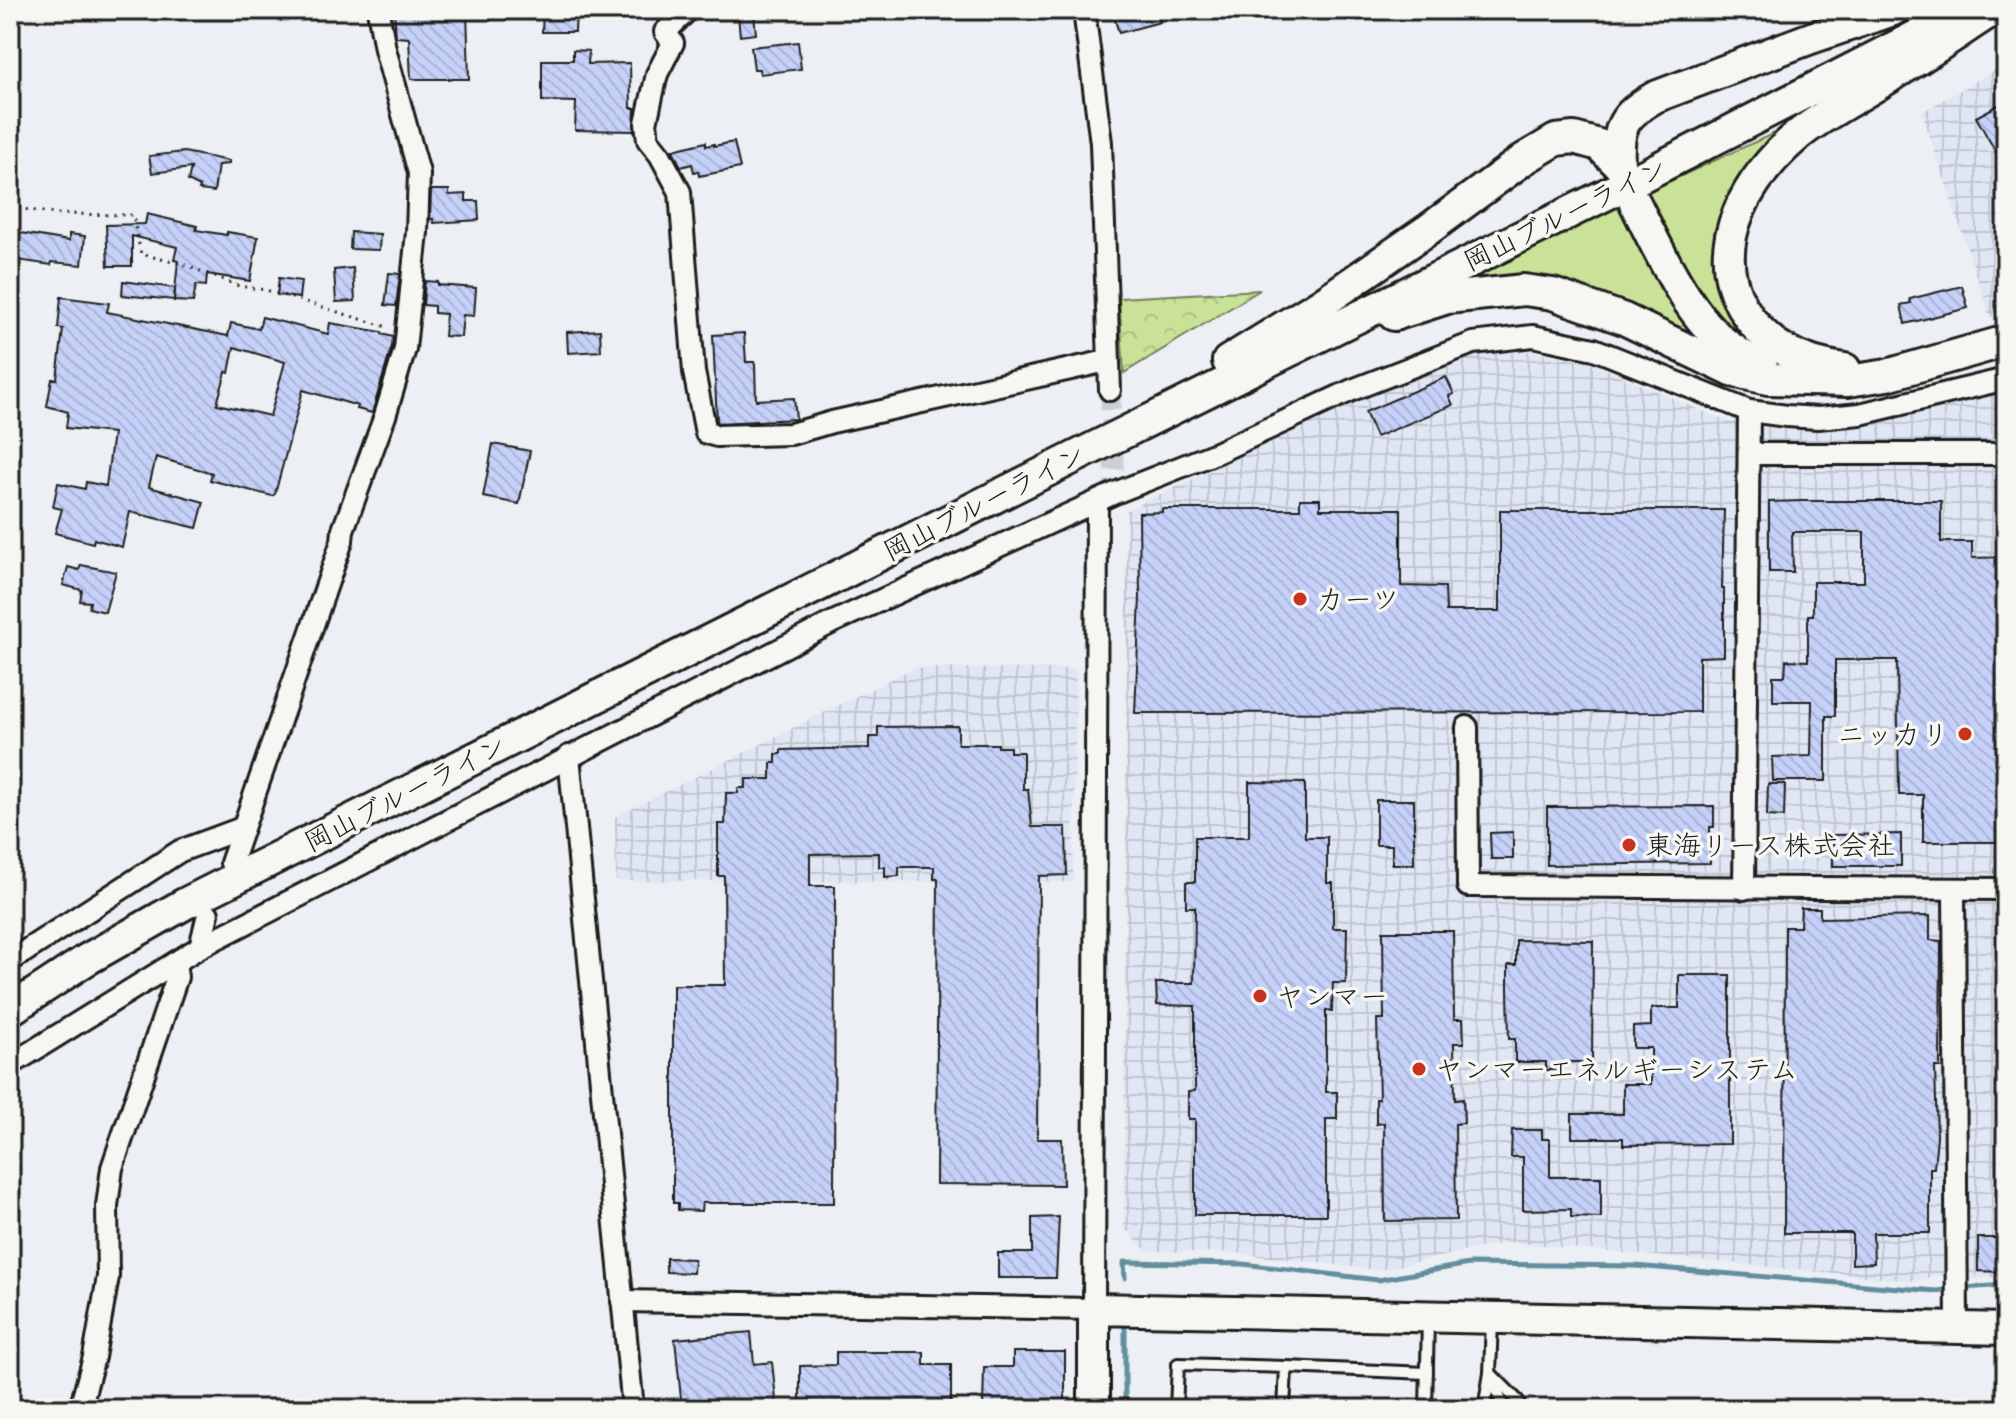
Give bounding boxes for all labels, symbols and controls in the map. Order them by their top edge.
street label: 岡山ブルーライン [1454,144,1676,285]
street label: 岡山ブルーライン [874,430,1095,575]
place label: カーツ [1316,575,1399,624]
marker: カーツ [1291,590,1309,608]
place label: ニッカリ [1837,710,1949,759]
street label: 岡山ブルーライン [295,721,516,866]
marker: ニッカリ [1956,725,1974,743]
place label: 東海リース株式会社 [1645,821,1895,870]
marker: 東海リース株式会社 [1620,836,1638,854]
place label: ヤンマー [1276,972,1388,1021]
marker: ヤンマー [1251,987,1269,1005]
place label: ヤンマーエネルギーシステム [1435,1045,1798,1094]
marker: ヤンマーエネルギーシステム [1410,1060,1428,1078]

